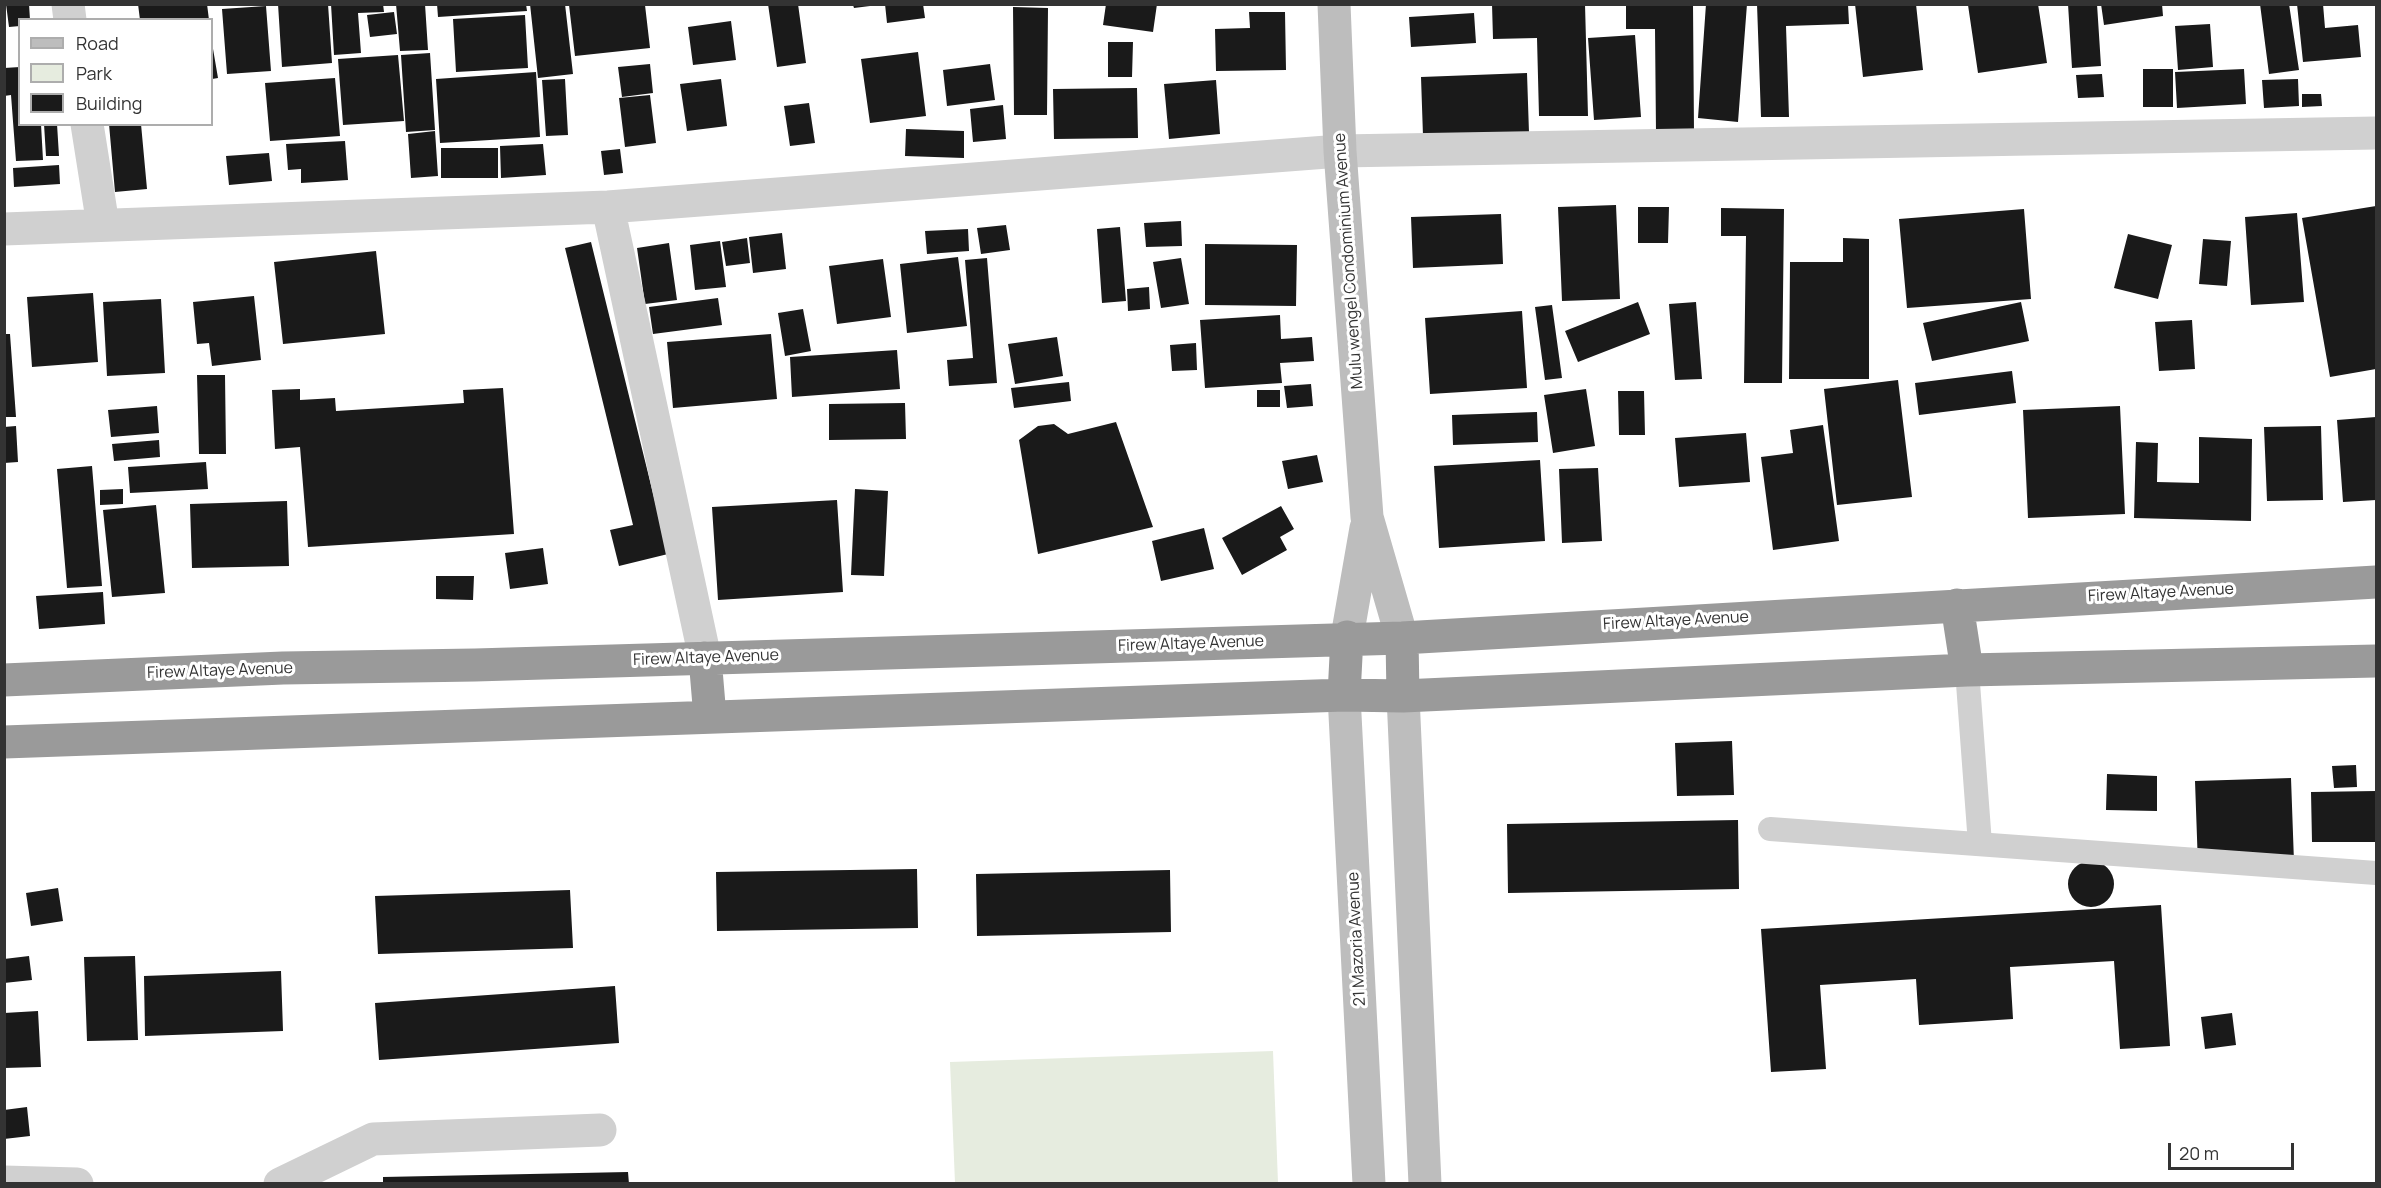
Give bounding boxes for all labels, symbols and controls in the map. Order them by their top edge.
legend [18,18,213,126]
text: Road [76,31,119,55]
text: Park [76,61,112,85]
text: Building [76,91,142,115]
street label: Mulu wengel Condominium Avenue [1330,132,1368,390]
street label: Firew Altaye Avenue [2088,580,2234,606]
street label: Firew Altaye Avenue [1603,608,1749,634]
street label: Firew Altaye Avenue [1118,632,1264,656]
street label: Firew Altaye Avenue [633,646,779,670]
street label: Firew Altaye Avenue [147,659,293,683]
street label: 21 Mazoria Avenue [1344,871,1370,1007]
scale bar [2171,1131,2297,1169]
text: 20 m [2179,1141,2219,1165]

